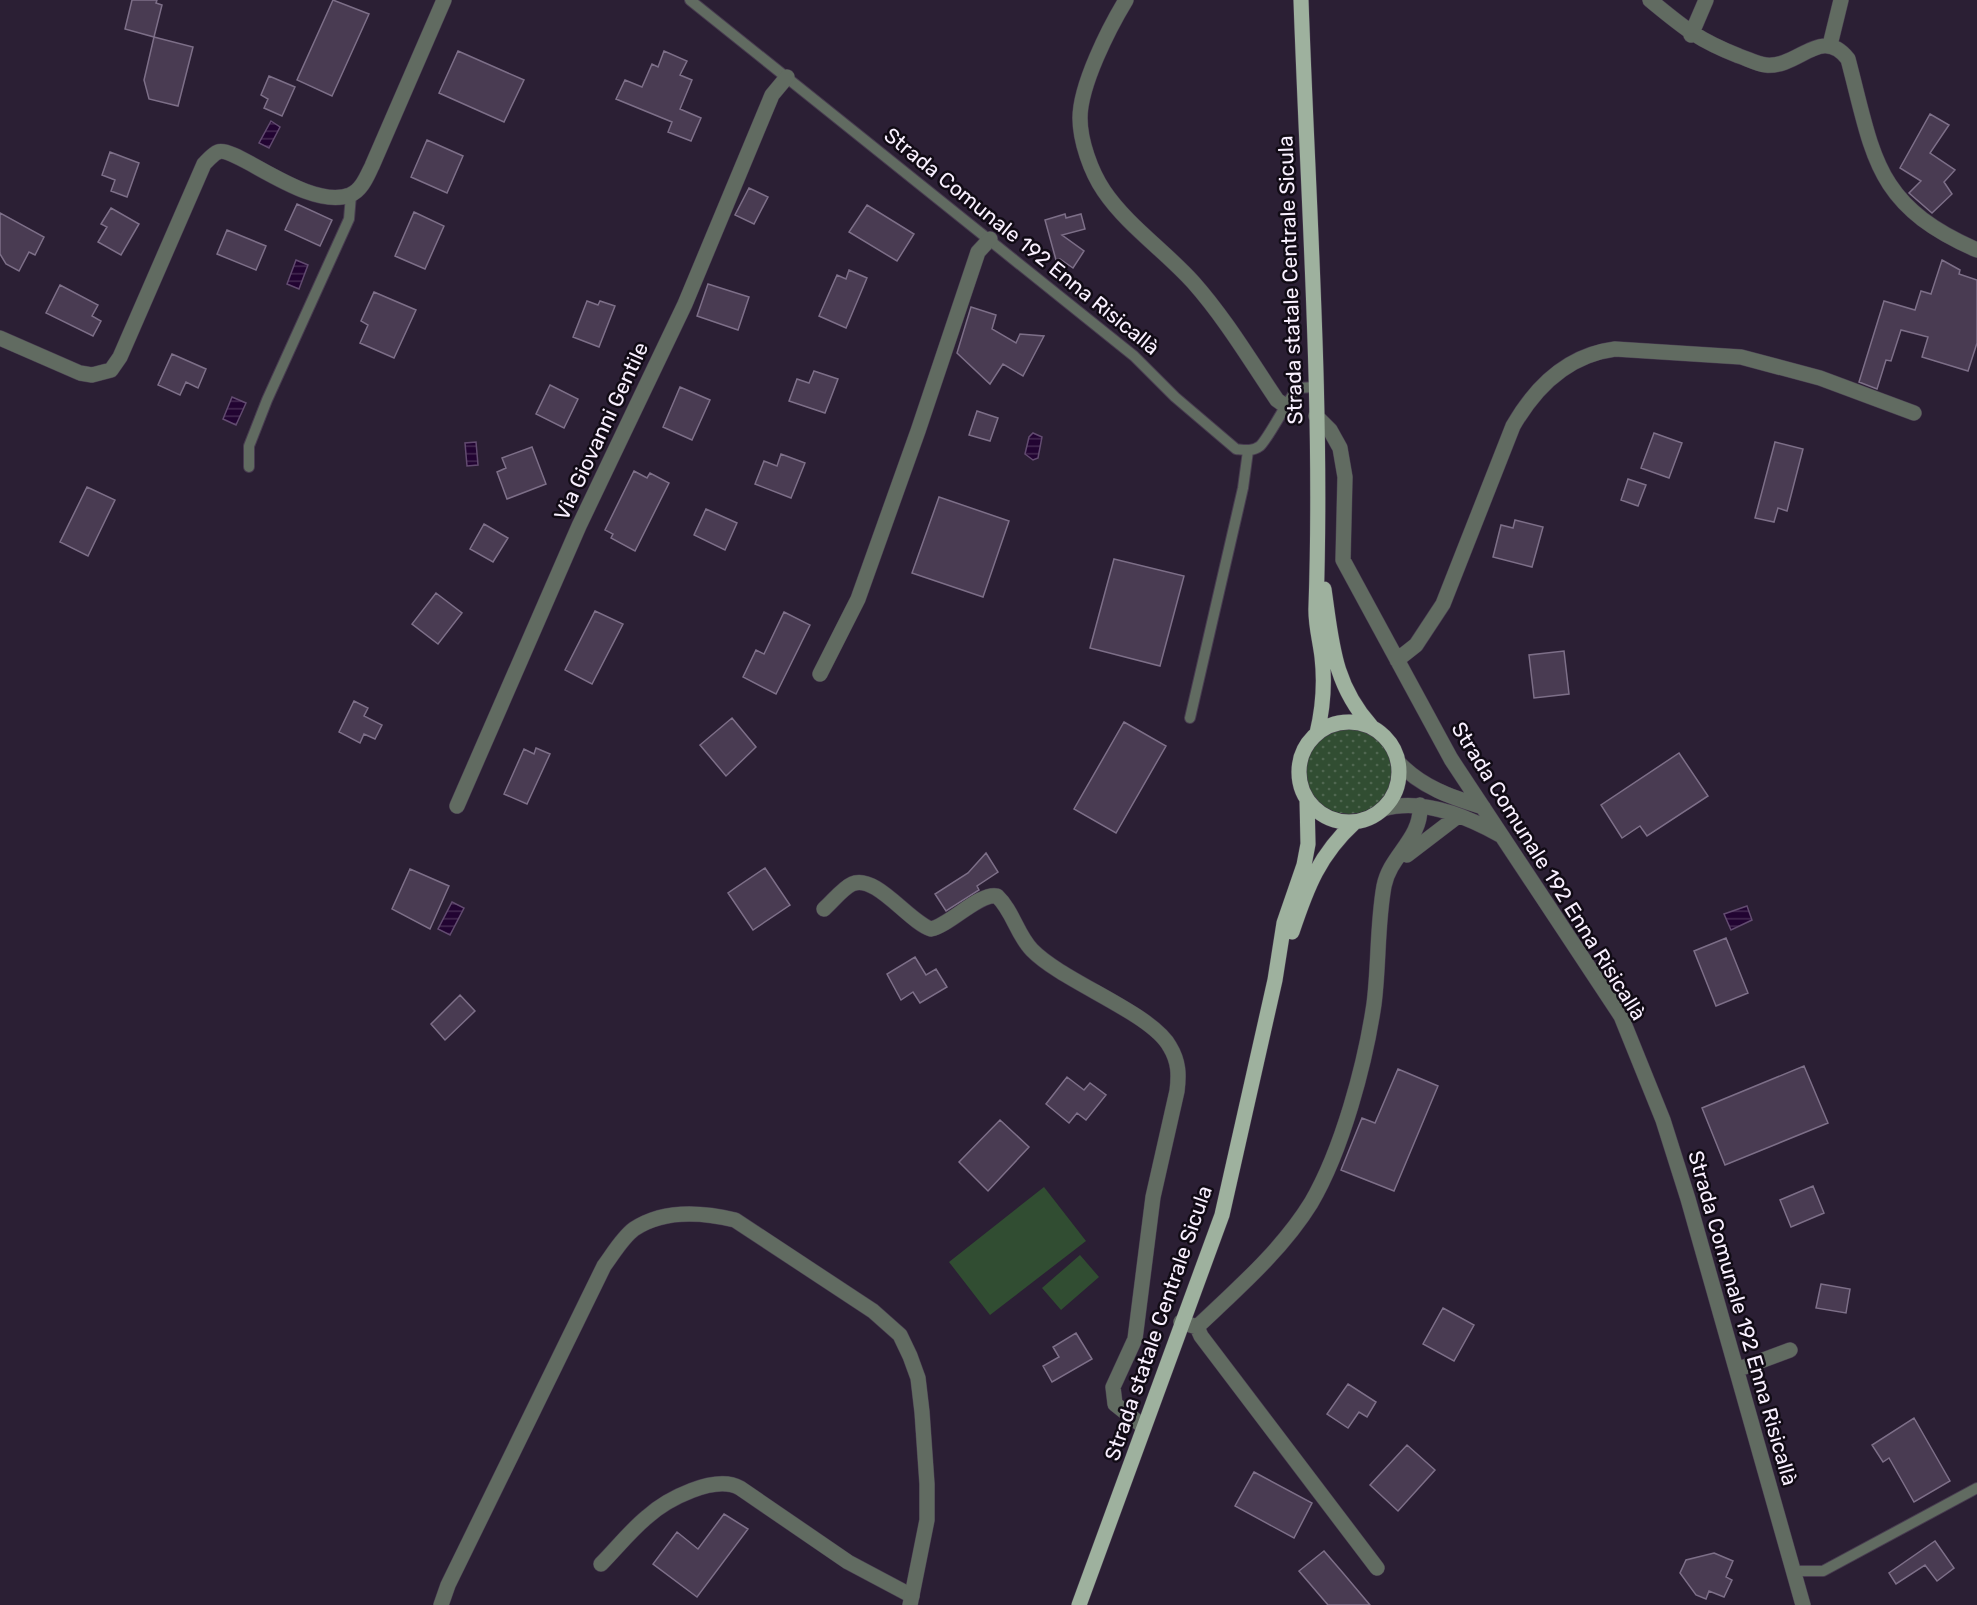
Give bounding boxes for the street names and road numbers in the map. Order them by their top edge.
street label: Strada Comunale 192 Enna Risicallà [879,122,1165,360]
street label: Strada statale Centrale Sicula [1272,135,1308,425]
street label: Via Giovanni Gentile [549,338,653,524]
street label: Strada Comunale 192 Enna Risicallà [1446,717,1652,1025]
street label: Strada Comunale 192 Enna Risicallà [1683,1148,1803,1488]
street label: Strada statale Centrale Sicula [1099,1182,1217,1464]

